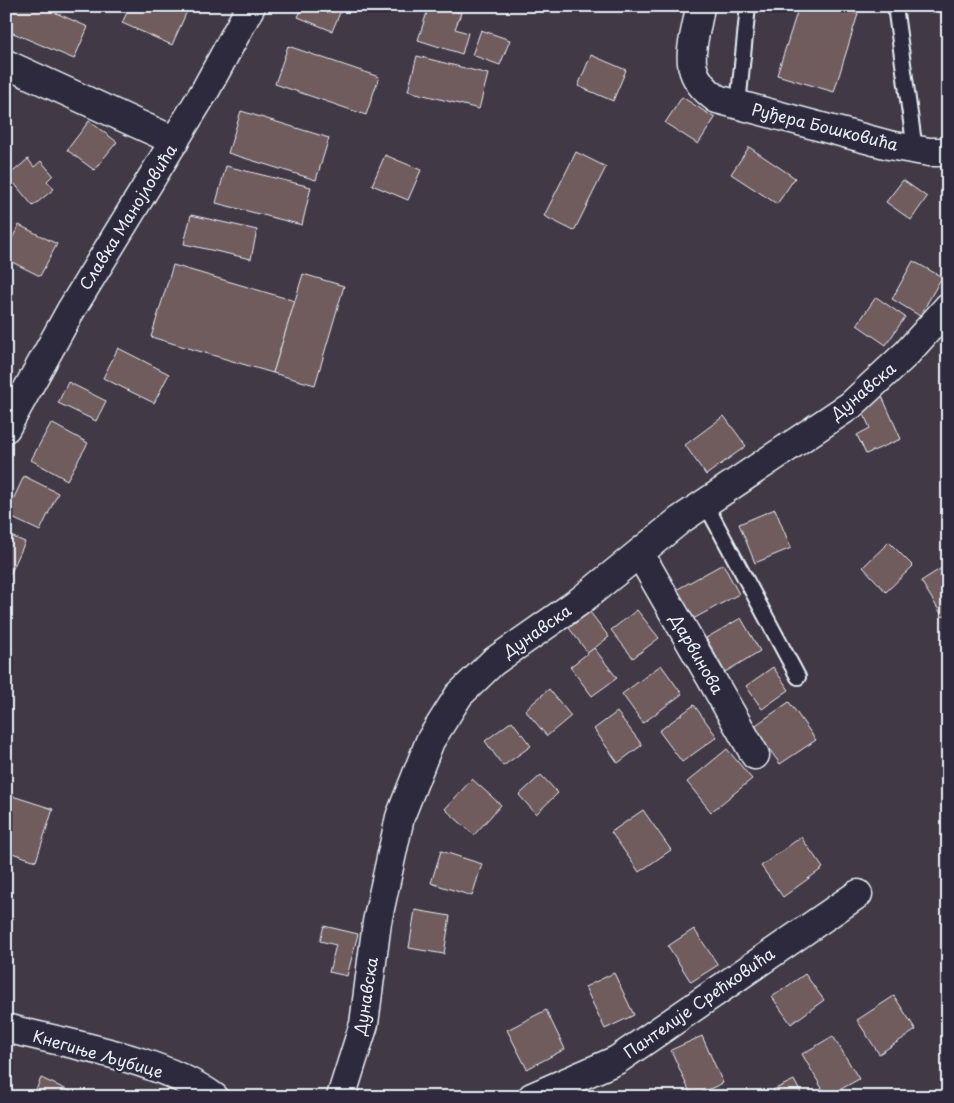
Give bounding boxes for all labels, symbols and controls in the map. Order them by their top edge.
street label: Руђера Бошковића [750,96,901,156]
street label: Славка Манојловића [72,139,182,294]
street label: Дунавска [824,356,900,425]
street label: Дунавска [496,598,576,663]
street label: Дарвинова [665,608,731,698]
street label: Пантелије Срећковића [618,941,779,1063]
street label: Дунавска [347,955,383,1038]
street label: Кнегиње Љубице [30,1023,166,1083]

